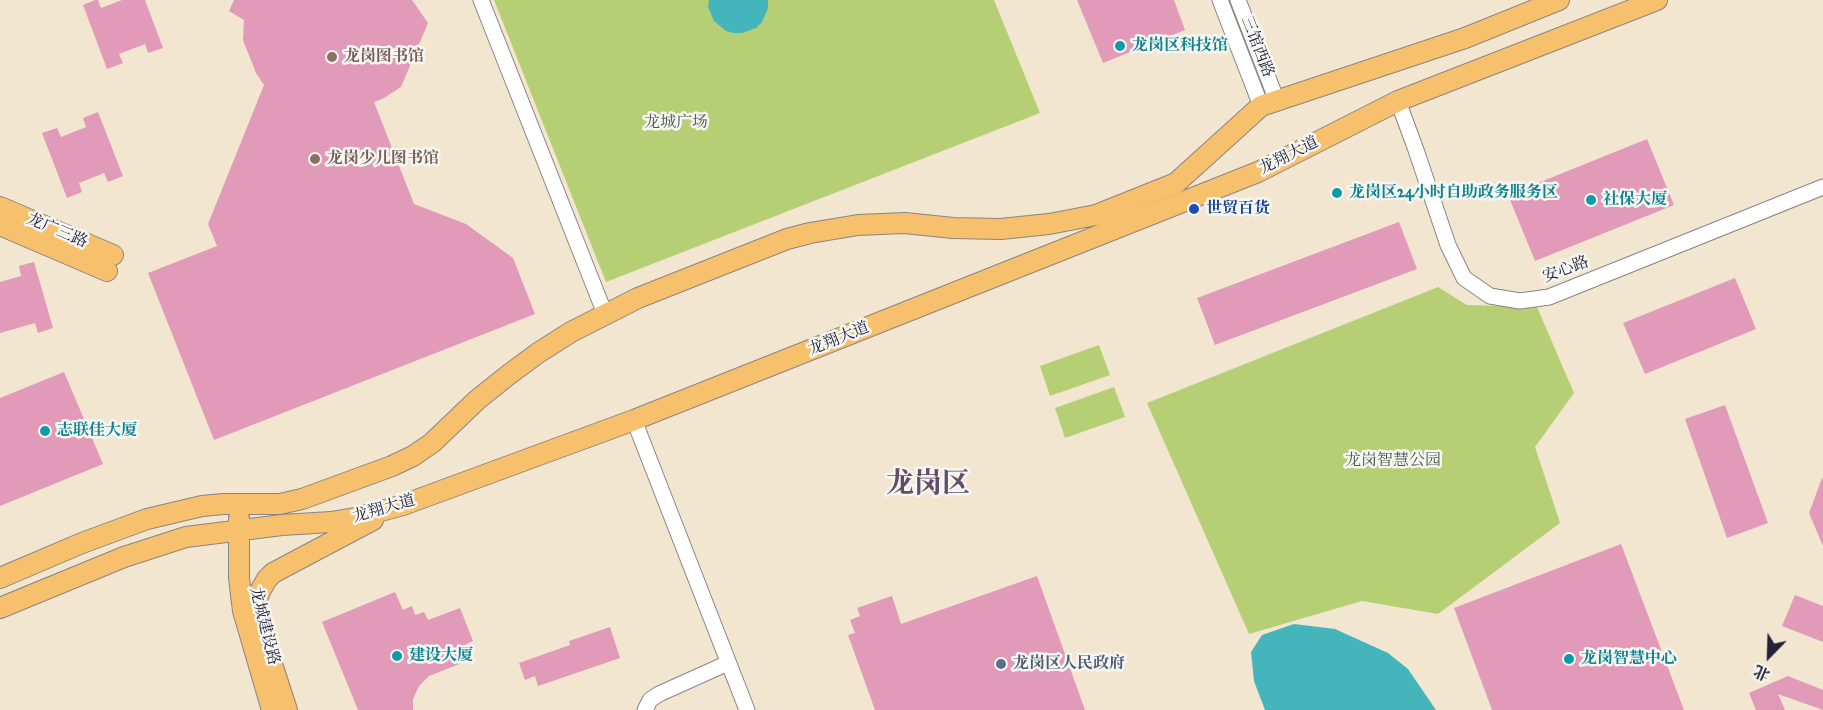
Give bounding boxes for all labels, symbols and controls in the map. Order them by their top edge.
street label: 三馆西路 [1237,14,1277,80]
place label: 龙岗区科技馆 [1132,36,1228,56]
marker: 龙岗区科技馆 [1113,39,1127,53]
place label: 龙岗图书馆 [344,47,424,67]
marker: 龙岗图书馆 [325,50,339,64]
park label: 龙城广场 [644,113,708,133]
street label: 龙翔大道 [1256,133,1322,179]
place label: 龙岗少儿图书馆 [327,149,439,169]
marker: 龙岗少儿图书馆 [308,152,322,166]
place label: 龙岗区24小时自助政务服务区 [1349,183,1558,203]
marker: 龙岗区24小时自助政务服务区 [1330,186,1344,200]
place label: 社保大厦 [1603,190,1667,210]
marker: 社保大厦 [1584,193,1598,207]
place label: 世贸百货 [1206,199,1270,219]
marker: 世贸百货 [1187,202,1201,216]
street label: 龙广三路 [24,210,90,252]
street label: 安心路 [1540,253,1592,287]
street label: 龙翔大道 [806,318,872,360]
place label: 志联佳大厦 [57,421,137,441]
marker: 志联佳大厦 [38,424,52,438]
park label: 龙岗智慧公园 [1345,451,1441,471]
district label: 龙岗区 [886,468,970,502]
street label: 龙翔大道 [351,491,417,527]
street label: 龙城建设路 [245,585,283,667]
north arrow [1739,626,1799,686]
place label: 建设大厦 [409,646,473,666]
marker: 建设大厦 [390,649,404,663]
place label: 龙岗智慧中心 [1581,649,1677,669]
marker: 龙岗智慧中心 [1562,652,1576,666]
place label: 龙岗区人民政府 [1013,654,1125,674]
marker: 龙岗区人民政府 [994,657,1008,671]
text: 北 [1751,661,1773,685]

